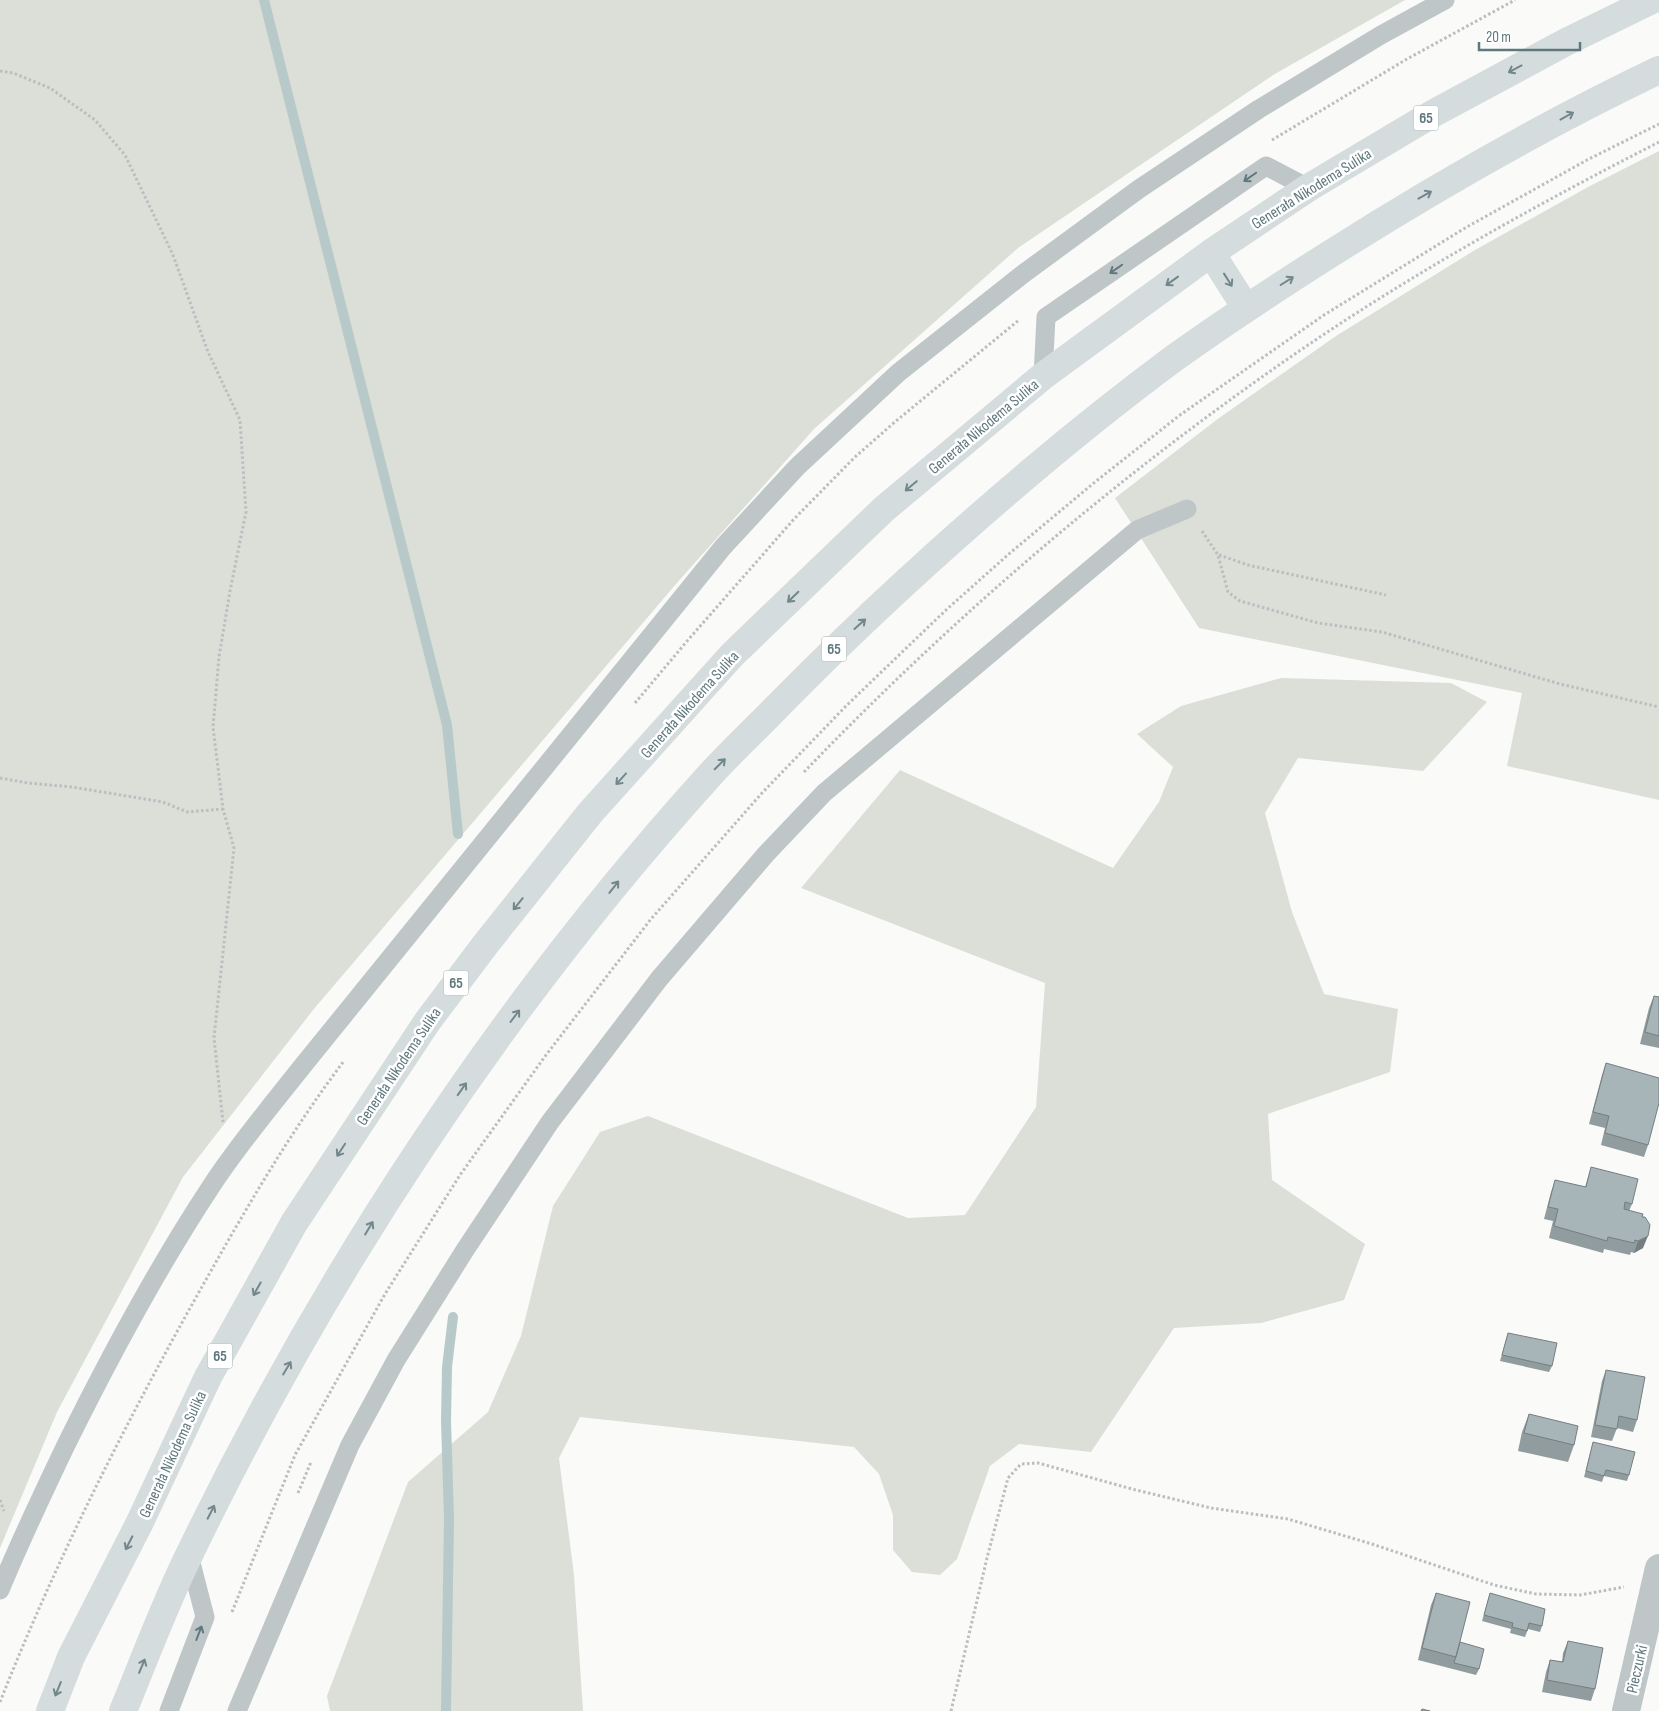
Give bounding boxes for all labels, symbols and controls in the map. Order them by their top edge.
scale bar [1479,20,1580,52]
text: 20 m [1486,28,1511,47]
one-way arrow [1507,64,1522,74]
road number: 65 [1414,106,1438,130]
one-way arrow [1559,111,1574,121]
street label: Generała Nikodema Sulika [1248,145,1375,234]
one-way arrow [1243,172,1257,182]
one-way arrow [1417,190,1432,200]
one-way arrow [1109,264,1123,274]
one-way arrow [1223,273,1234,287]
one-way arrow [1166,276,1179,287]
one-way arrow [1280,276,1294,287]
street label: Generała Nikodema Sulika [925,376,1043,479]
one-way arrow [905,480,918,491]
one-way arrow [787,591,799,603]
one-way arrow [853,618,866,630]
road number: 65 [822,636,846,662]
street label: Generała Nikodema Sulika [637,647,743,763]
one-way arrow [714,758,727,770]
one-way arrow [616,772,627,785]
one-way arrow [608,881,619,894]
one-way arrow [512,897,523,910]
road number: 65 [444,970,468,996]
street label: Generała Nikodema Sulika [353,1004,446,1129]
one-way arrow [510,1009,520,1023]
one-way arrow [457,1082,467,1096]
one-way arrow [336,1142,346,1156]
one-way arrow [365,1221,375,1235]
one-way arrow [252,1281,262,1296]
road number: 65 [208,1344,232,1368]
one-way arrow [282,1361,292,1375]
street label: Generała Nikodema Sulika [136,1388,211,1521]
one-way arrow [206,1504,216,1519]
one-way arrow [124,1535,133,1550]
one-way arrow [195,1626,204,1641]
street label: Pieczurki [1623,1644,1652,1695]
one-way arrow [138,1659,147,1674]
one-way arrow [53,1681,63,1696]

